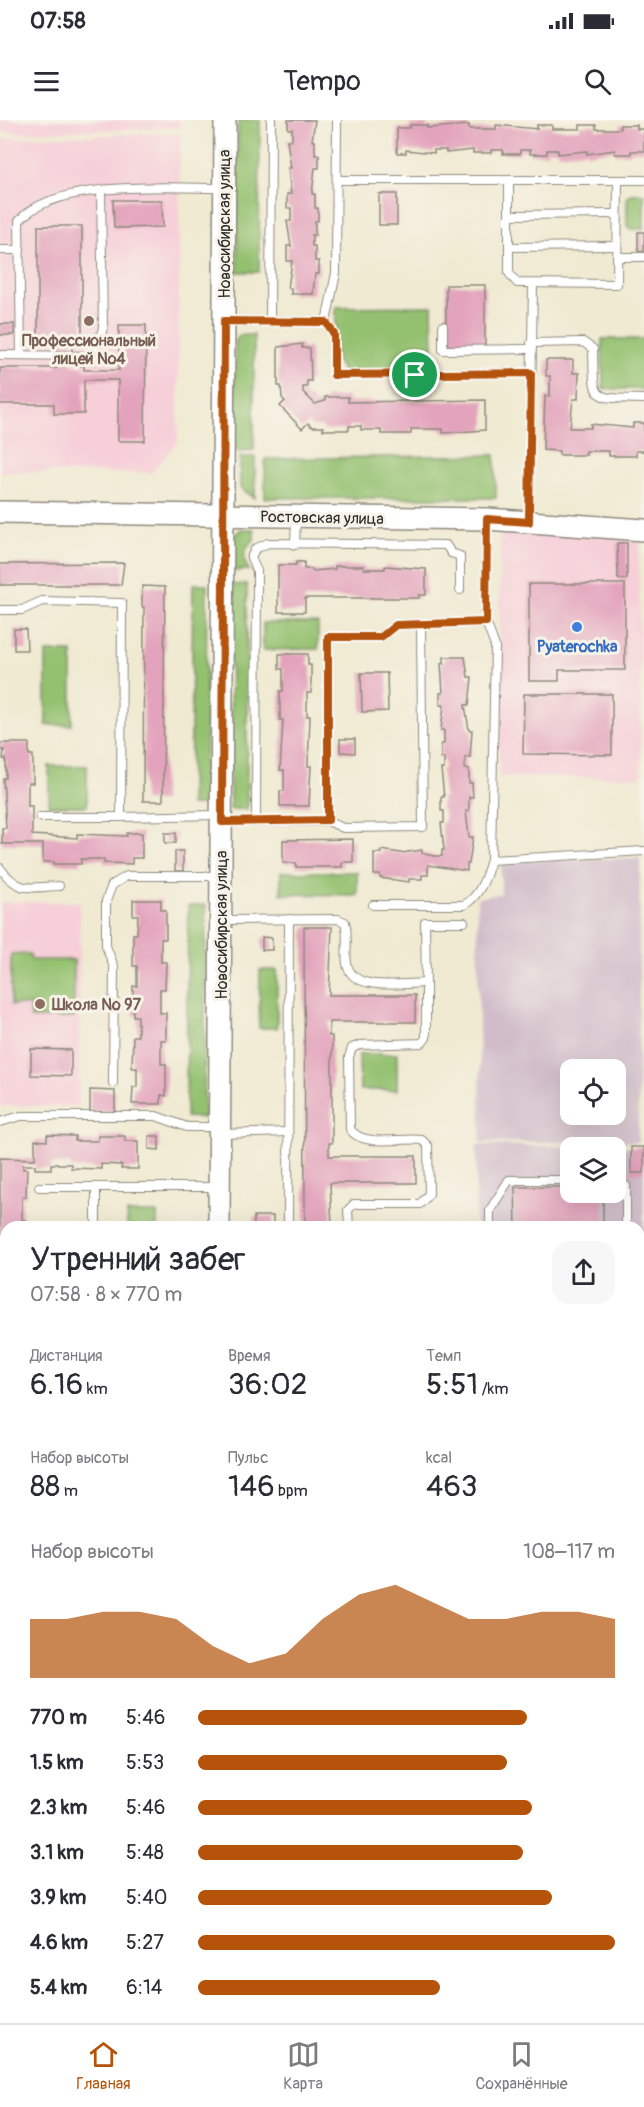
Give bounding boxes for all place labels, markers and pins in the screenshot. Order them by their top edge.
marker: Профессиональный лицей №4 [82,314,96,328]
place label: Профессиональный лицей №4 [22,331,156,369]
pin [389,349,440,400]
marker: Pyaterochka [570,620,584,634]
place label: Pyaterochka [537,637,618,657]
place label: Школа № 97 [51,995,141,1015]
marker: Школа № 97 [33,997,47,1011]

